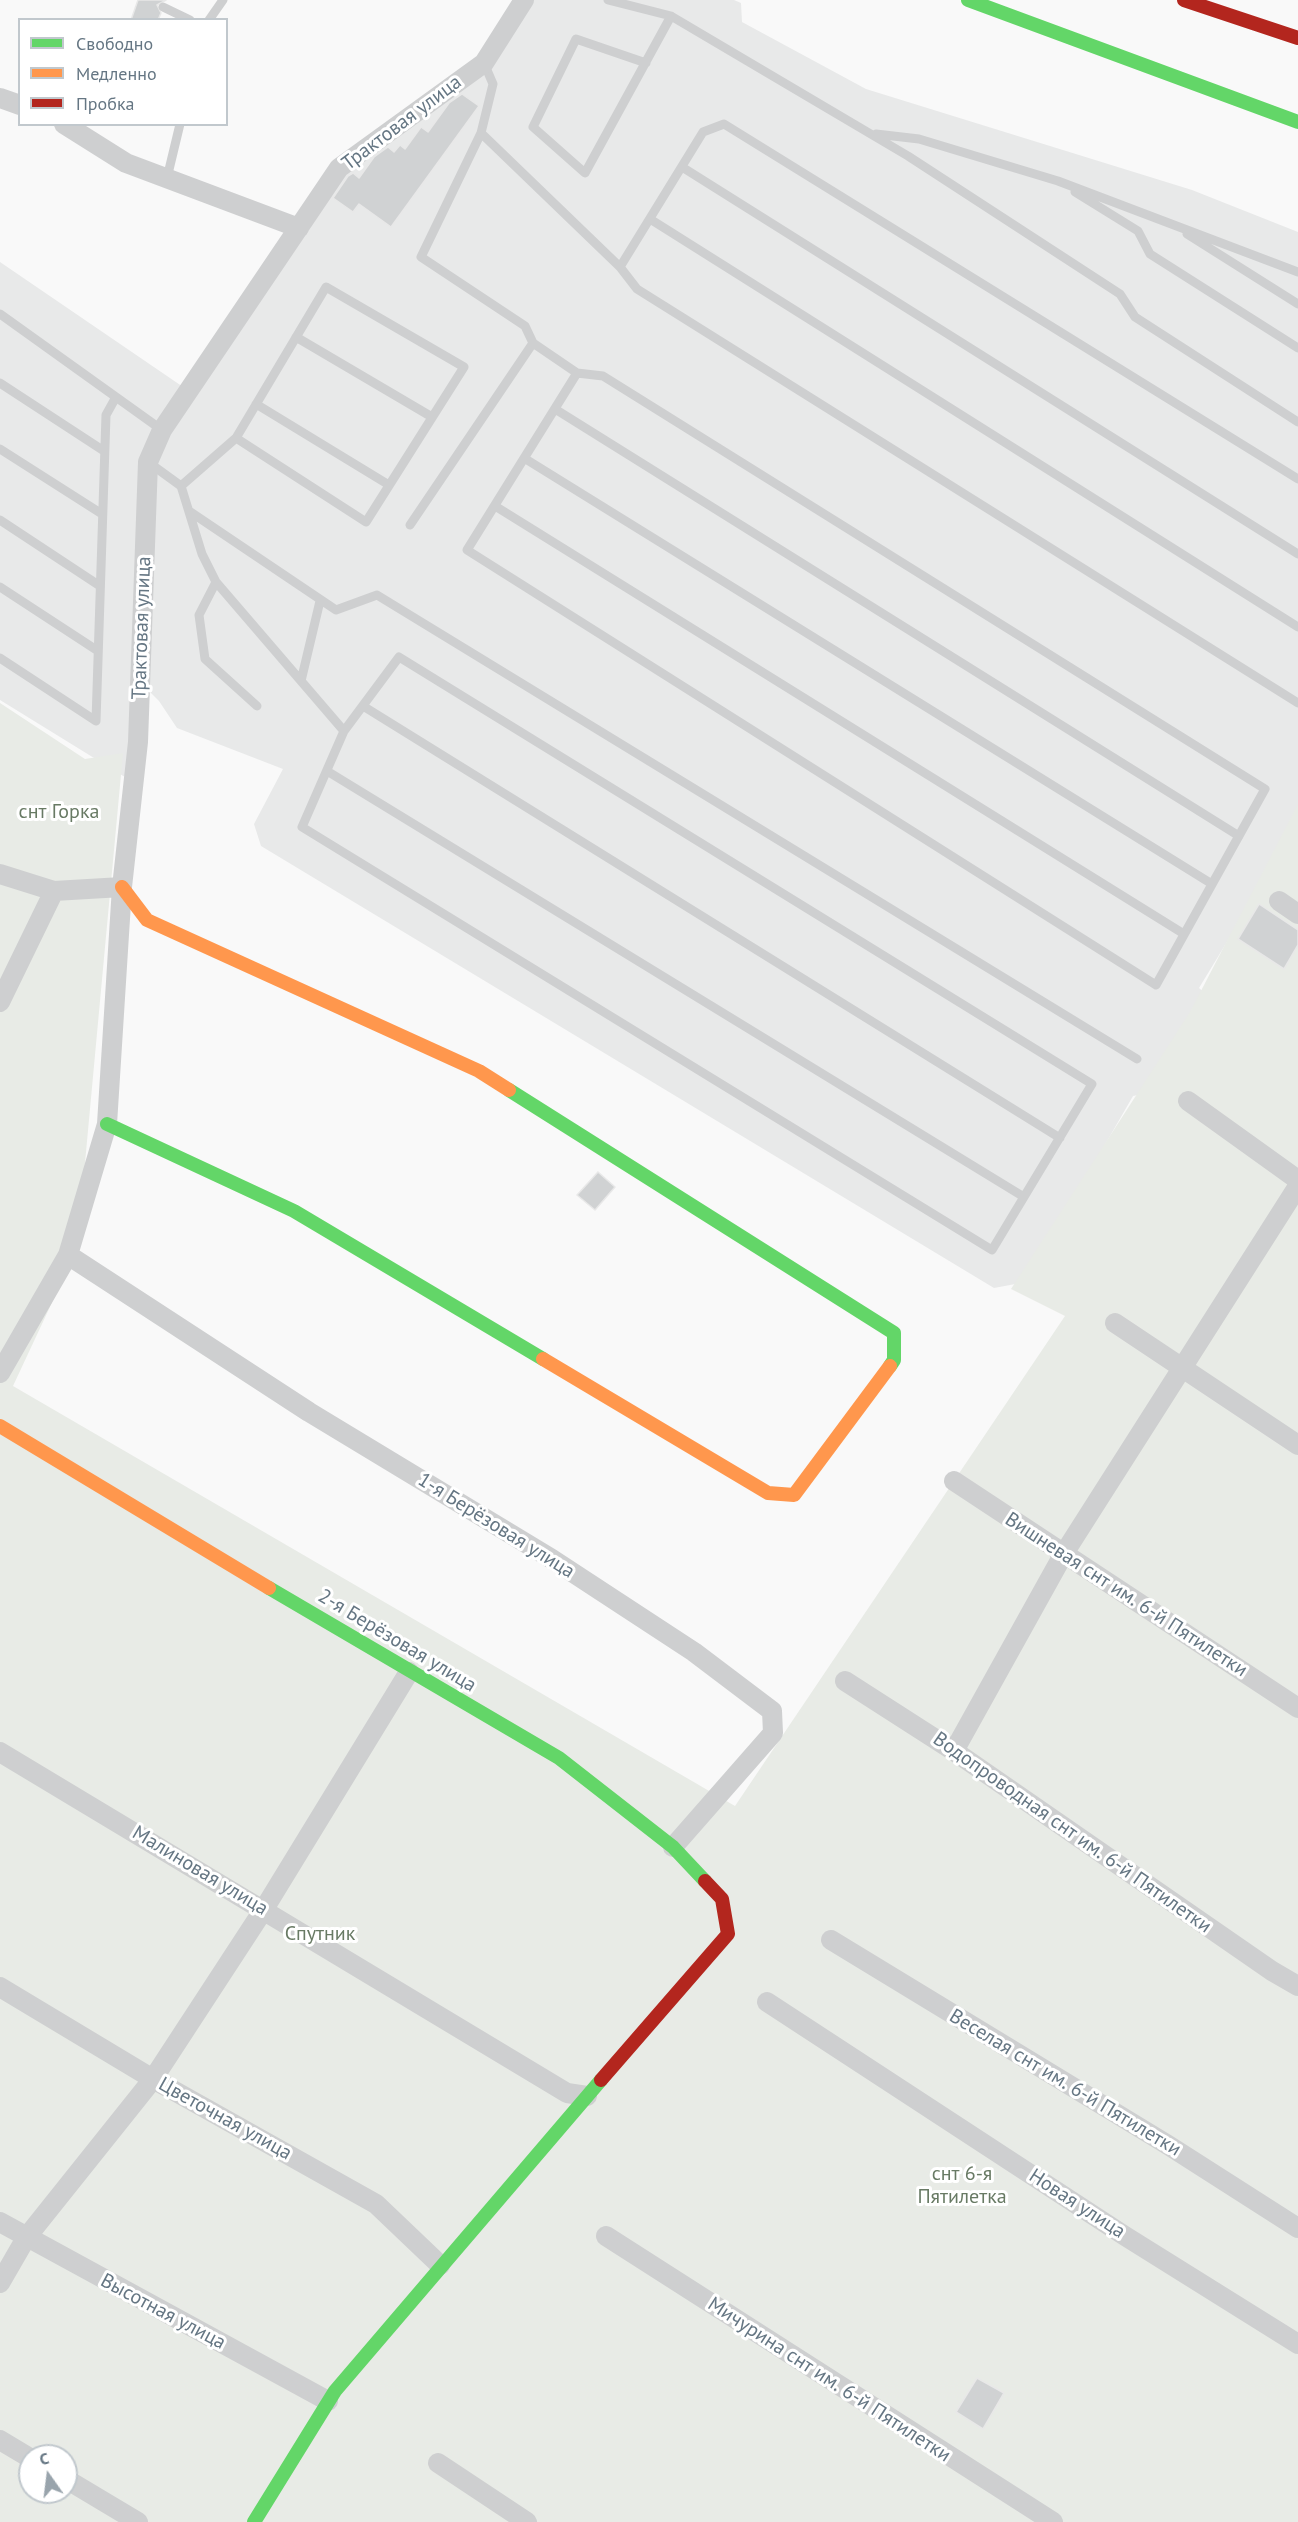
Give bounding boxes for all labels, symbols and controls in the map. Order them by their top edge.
legend [18,18,228,126]
text: Свободно [76,32,153,55]
text: Медленно [76,62,157,85]
street label: Трактовая улица [338,70,466,176]
text: Пробка [76,92,134,115]
street label: Трактовая улица [128,556,156,700]
park label: снт Горка [19,800,99,824]
street label: 1-я Берёзовая улица [413,1468,579,1584]
street label: Вишневая снт им. 6-й Пятилетки [1000,1508,1252,1682]
street label: 2-я Берёзовая улица [314,1584,480,1698]
street label: Водопроводная снт им. 6-й Пятилетки [928,1727,1216,1939]
street label: Малиновая улица [128,1821,272,1921]
park label: Спутник [285,1922,355,1946]
street label: Веселая снт им. 6-й Пятилетки [945,2004,1185,2162]
street label: Цветочная улица [154,2073,296,2165]
park label: снт 6-я Пятилетка [917,2162,1007,2209]
street label: Новая улица [1024,2164,1130,2244]
street label: Высотная улица [96,2269,230,2355]
street label: Мичурина снт им. 6-й Пятилетки [703,2292,955,2468]
north arrow [18,2444,78,2504]
text: С [37,2448,51,2469]

